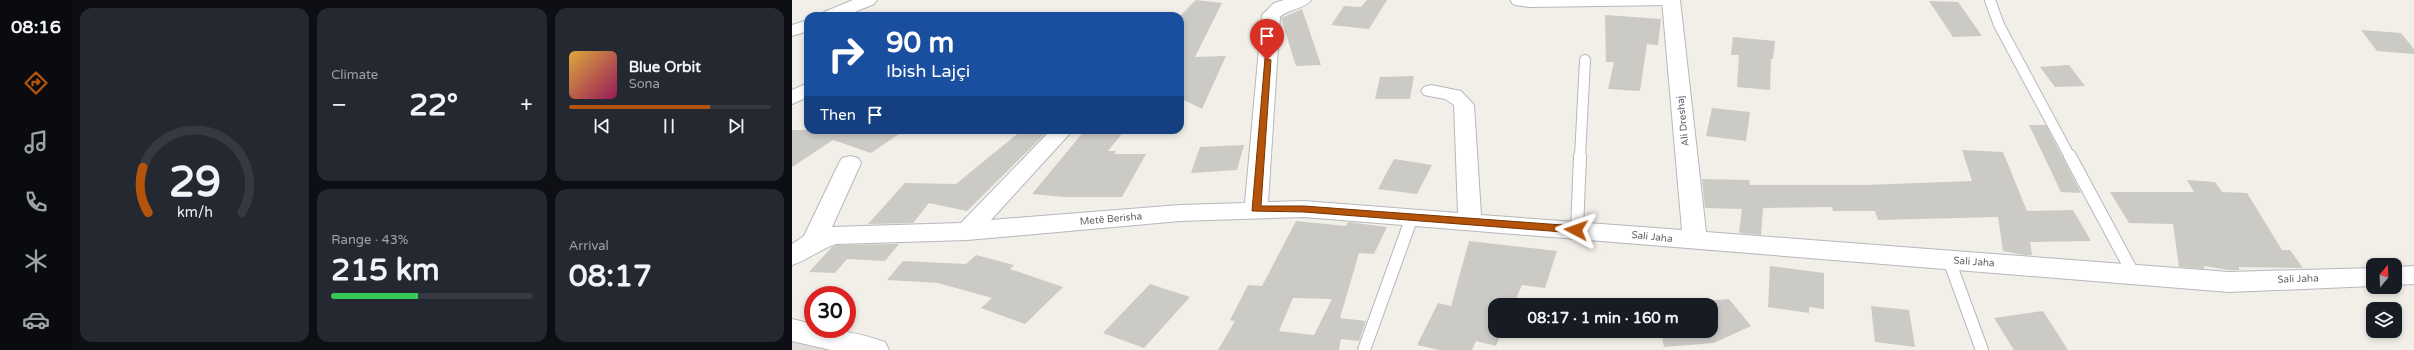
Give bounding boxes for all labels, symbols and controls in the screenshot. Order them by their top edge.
text: 08:16 [11,16,61,38]
pin [1250,19,1284,60]
icon: arrive [1256,25,1278,47]
text: 90 m [886,26,954,60]
icon: right [820,28,872,80]
text: Blue Orbit [629,58,701,76]
text: Ibish Lajçi [886,60,970,82]
text: Climate [331,67,378,83]
icon: directions [22,69,50,97]
text: Sona [629,76,660,92]
text: 22° [409,87,458,124]
text: − [331,92,347,118]
text: + [520,92,533,118]
street label: Ali Dreshaj [1674,95,1692,147]
icon: arrive [864,104,886,126]
text: Then [820,106,856,124]
icon: previous [591,115,613,137]
icon: pause [658,115,680,137]
icon: next [725,115,747,137]
icon: music [22,128,50,156]
text: 29 [169,158,221,208]
icon: phone [22,188,50,216]
text: km/h [177,204,213,221]
position arrow [1555,209,1597,251]
street label: Metë Berisha [1079,210,1143,228]
street label: Sali Jaha [1631,229,1673,245]
text: Range · 43% [331,232,408,248]
text: Arrival [569,238,609,254]
icon: climate [22,247,50,275]
text: 215 km [331,252,440,289]
street label: Sali Jaha [1953,255,1995,269]
text: 08:17 [569,258,652,295]
north arrow [2366,258,2402,294]
map controls [2366,258,2402,338]
street label: Sali Jaha [2277,272,2319,286]
speed limit sign: 30 [804,286,856,338]
button: layers [2366,302,2402,338]
icon: car [22,306,50,334]
text: 08:17 · 1 min · 160 m [1528,309,1678,327]

